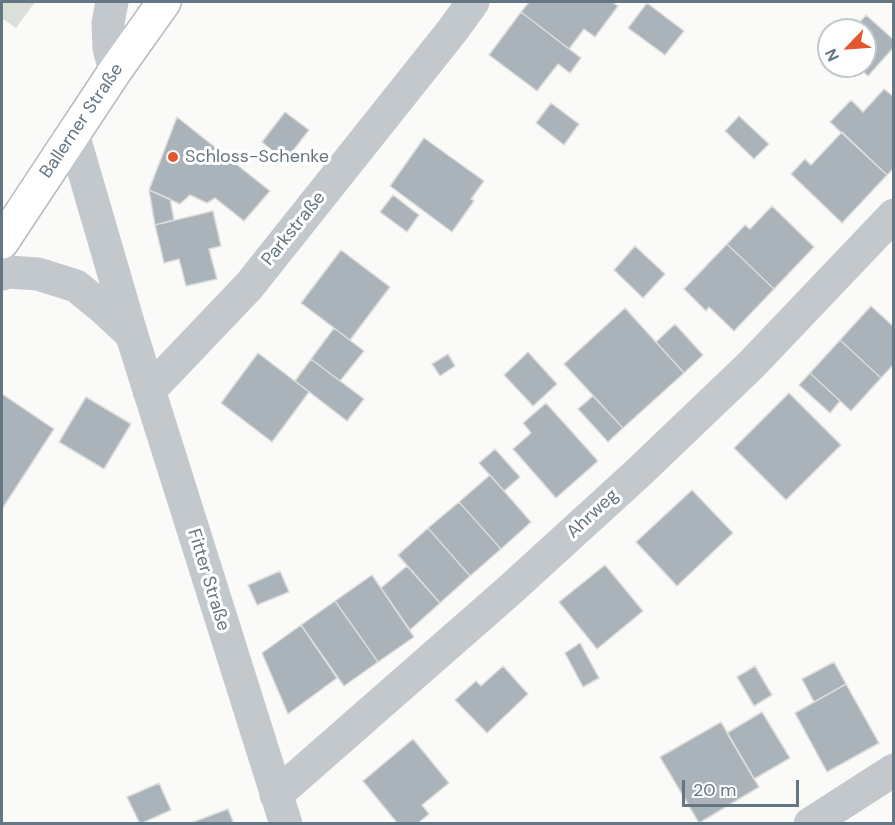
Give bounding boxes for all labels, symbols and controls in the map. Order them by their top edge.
north arrow [817,18,877,78]
text: N [820,45,844,65]
street label: Ballerner Straße [36,60,128,182]
place label: Schloss-Schenke [185,146,329,168]
marker: Schloss-Schenke [166,150,180,164]
street label: Parkstraße [258,188,330,270]
street label: Ahrweg [563,485,623,543]
street label: Fitter Straße [182,526,234,634]
scale bar [685,768,802,806]
text: 20 m [693,778,736,802]

